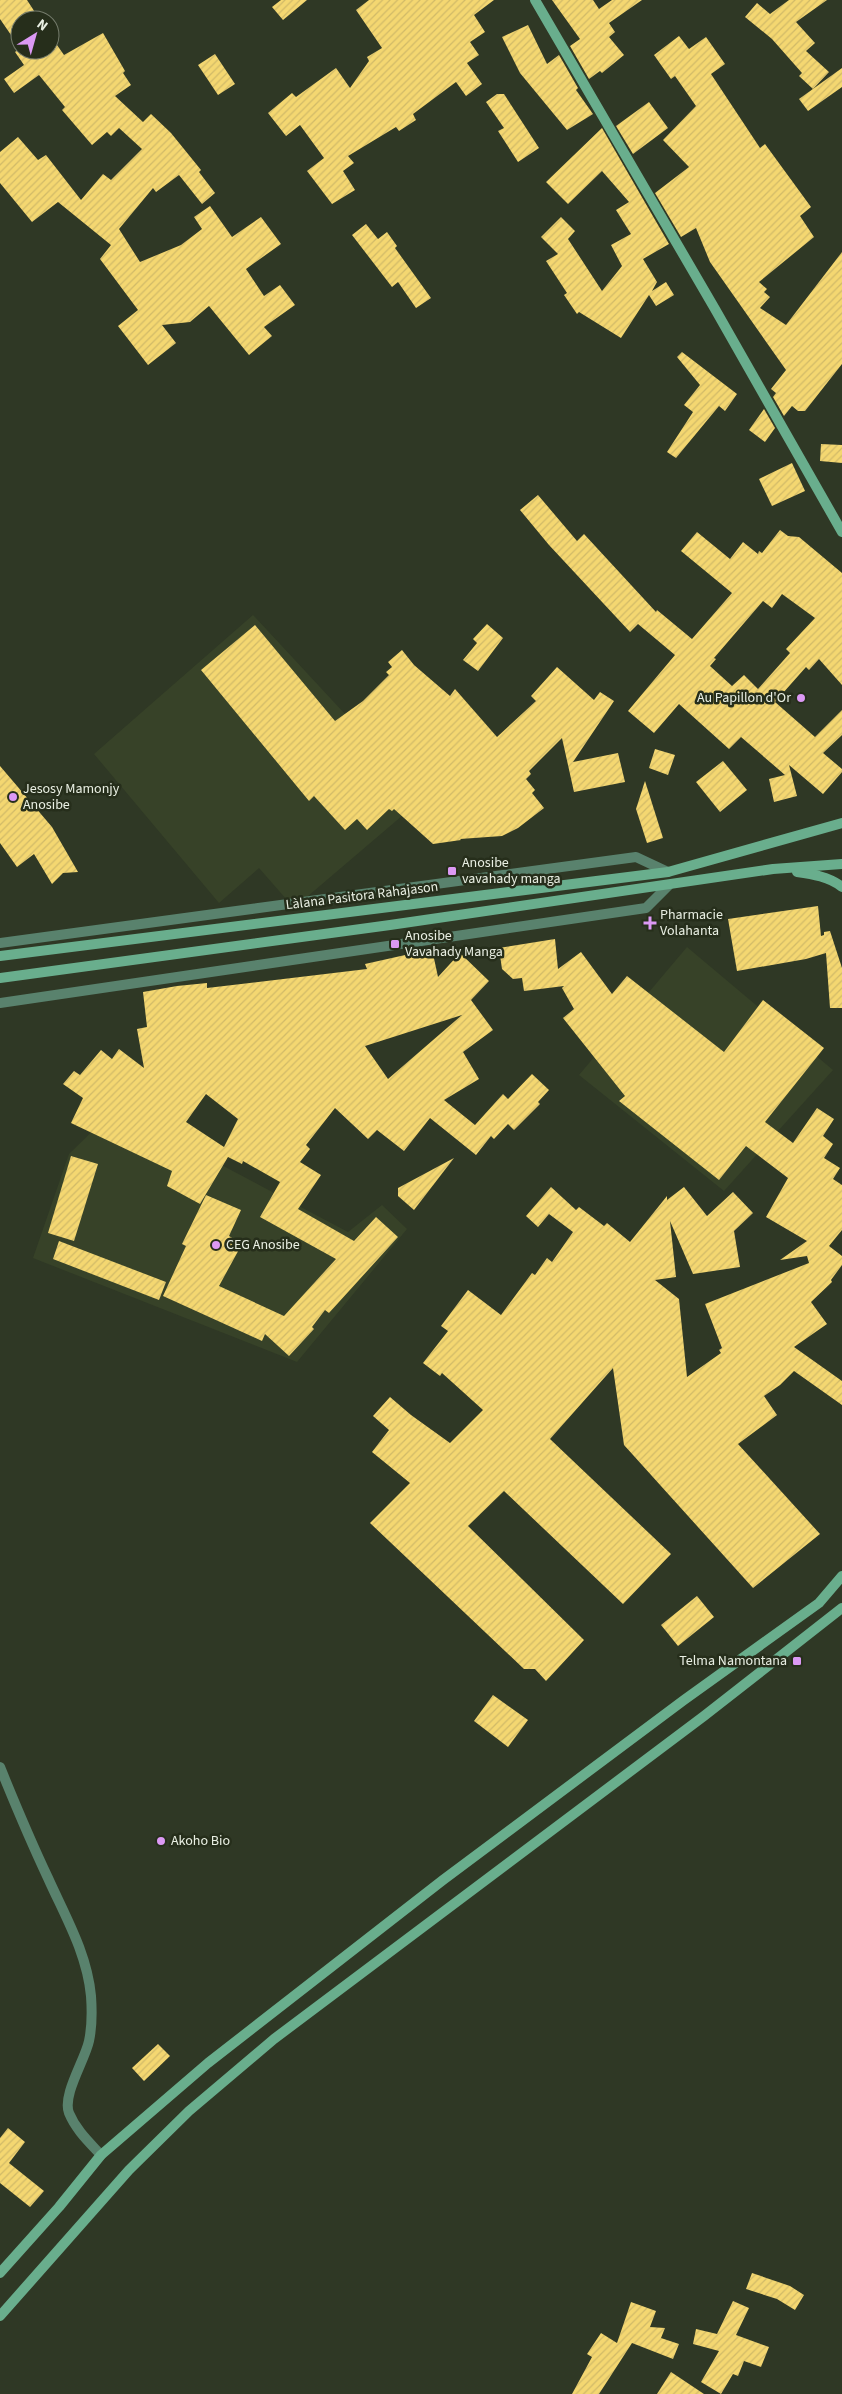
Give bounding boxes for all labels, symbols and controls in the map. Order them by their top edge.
north arrow [10,10,60,60]
text: N [32,15,52,36]
place label: Au Papillon d'Or [697,688,791,708]
marker: Au Papillon d'Or [795,692,807,704]
place label: Jesosy Mamonjy Anosibe [23,779,120,815]
marker: Jesosy Mamonjy Anosibe [7,791,19,803]
place label: Anosibe vavahady manga [462,853,561,889]
marker: Anosibe vavahady manga [446,865,458,877]
street label: Làlana Pasitora Rahajason [285,877,439,915]
place label: Pharmacie Volahanta [660,905,723,941]
marker: Pharmacie Volahanta [644,917,656,929]
place label: Anosibe Vavahady Manga [405,926,503,962]
marker: Anosibe Vavahady Manga [389,938,401,950]
place label: CEG Anosibe [226,1235,300,1255]
marker: CEG Anosibe [210,1239,222,1251]
place label: Telma Namontana [679,1651,787,1671]
marker: Telma Namontana [791,1655,803,1667]
place label: Akoho Bio [171,1831,230,1851]
marker: Akoho Bio [155,1835,167,1847]

